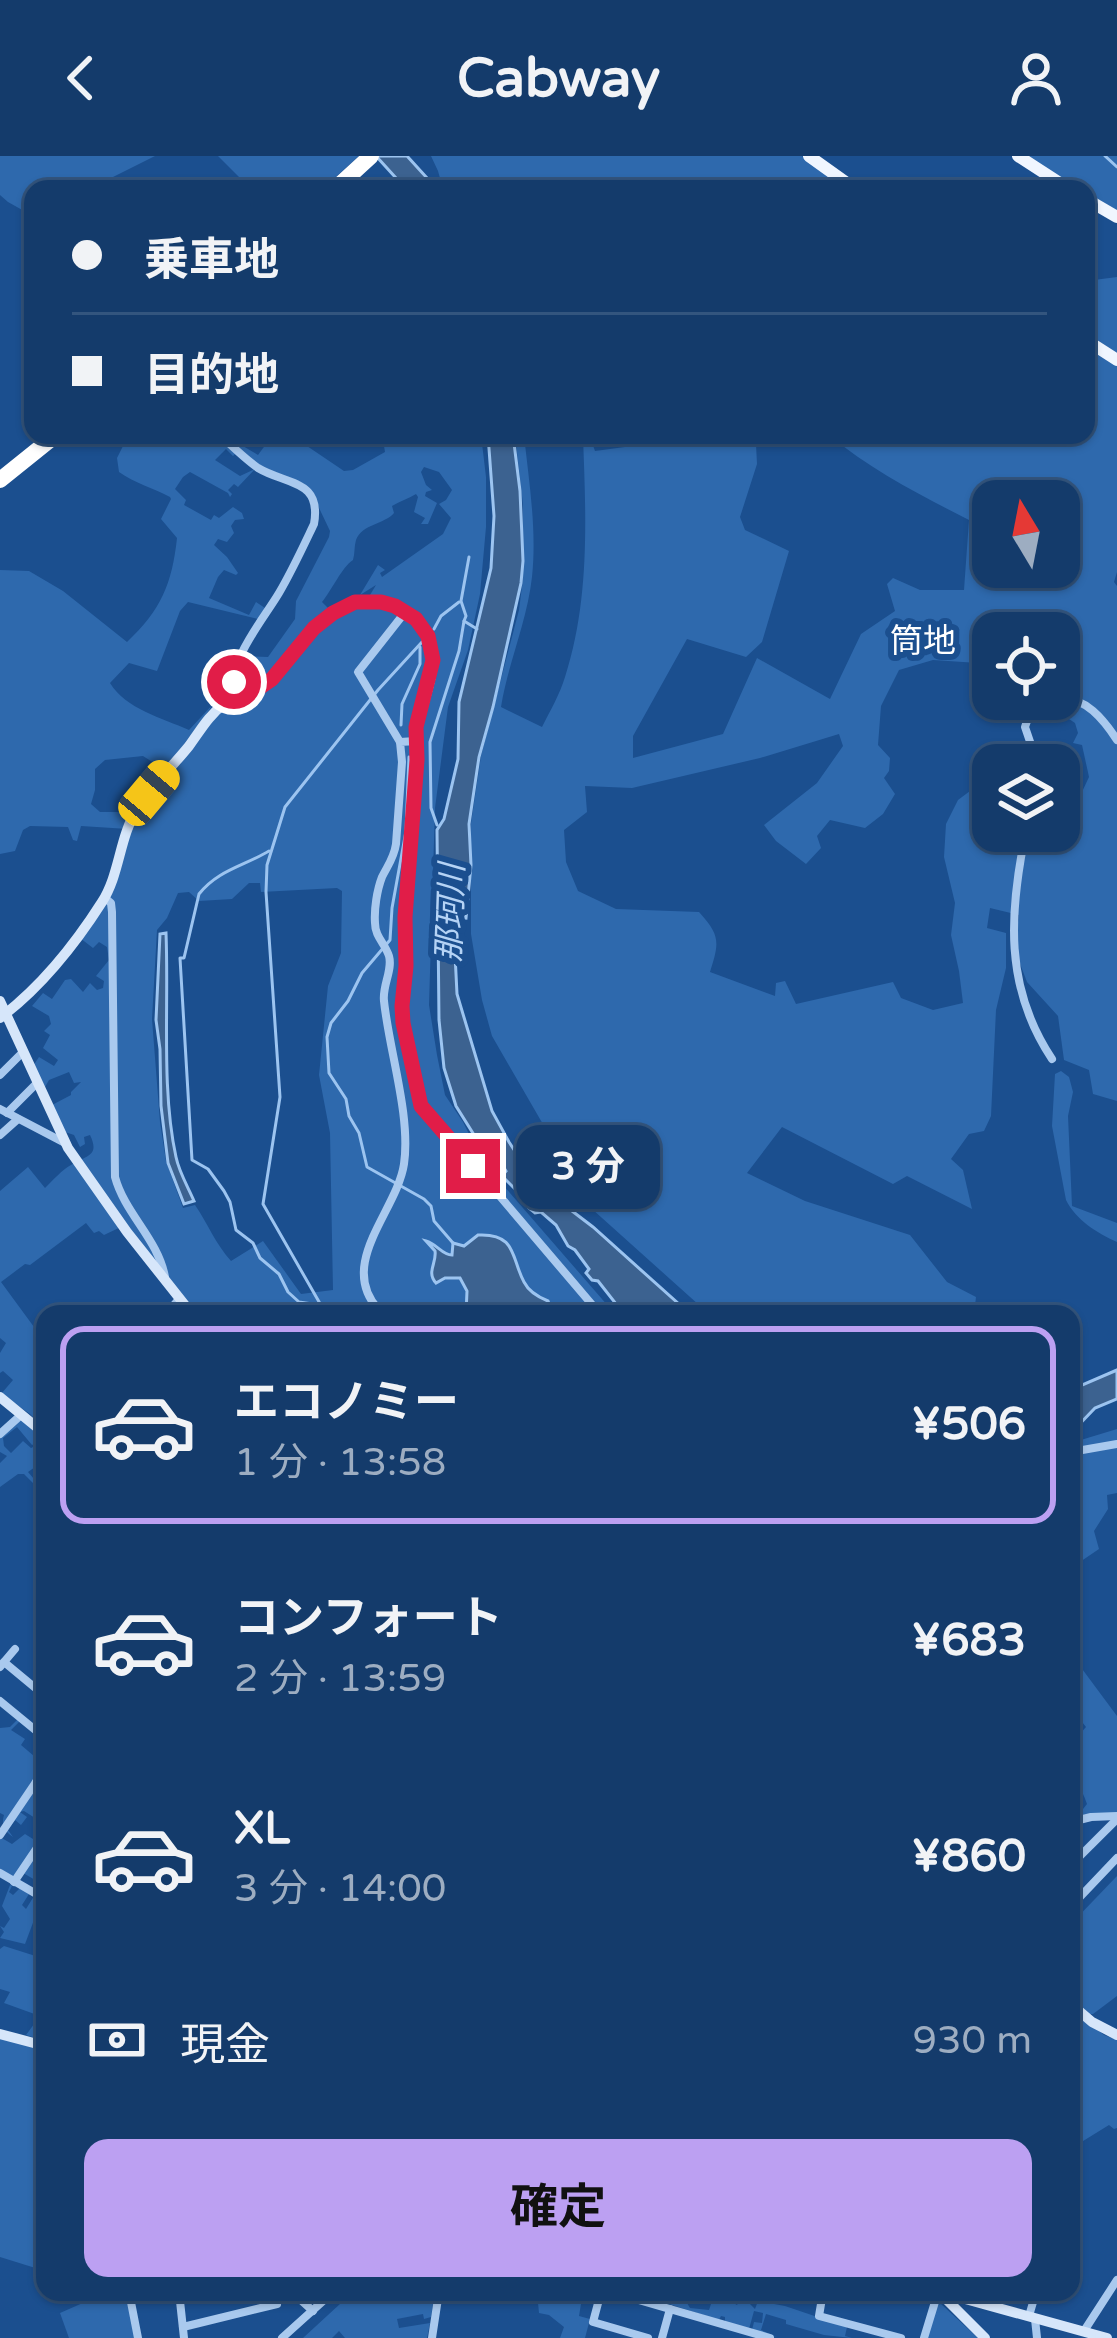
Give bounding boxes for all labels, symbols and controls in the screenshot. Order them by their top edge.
icon: back [48,45,114,111]
icon: person [1003,45,1069,111]
text: Cabway [457,46,660,111]
text: 乗車地 [144,234,279,288]
text: 目的地 [144,349,279,403]
north arrow [972,480,1080,588]
map controls [972,480,1080,852]
button: locate [972,612,1080,720]
district label: 筒地 [890,622,956,661]
route start [207,655,261,709]
button: layers [972,744,1080,852]
car [112,754,186,832]
water label: 那珂川 [430,860,472,963]
callout: 3 分 [515,1124,659,1208]
route end [446,1139,500,1193]
text: 3 分 [551,1143,625,1190]
icon: car [90,1371,198,1479]
text: エコノミー [234,1376,459,1430]
text: ¥506 [912,1398,1026,1452]
text: 1 分 · 13:58 [234,1439,446,1486]
icon: car [90,1587,198,1695]
text: コンフォート [234,1592,503,1646]
text: ¥683 [912,1614,1026,1668]
text: 2 分 · 13:59 [234,1655,446,1702]
text: XL [234,1802,290,1856]
icon: car [90,1803,198,1911]
text: ¥860 [912,1830,1026,1884]
text: 3 分 · 14:00 [234,1865,446,1912]
icon: cash [84,2007,150,2073]
text: 930 m [913,2017,1032,2064]
text: 現金 [180,2019,270,2073]
button: 確定 [84,2139,1032,2277]

